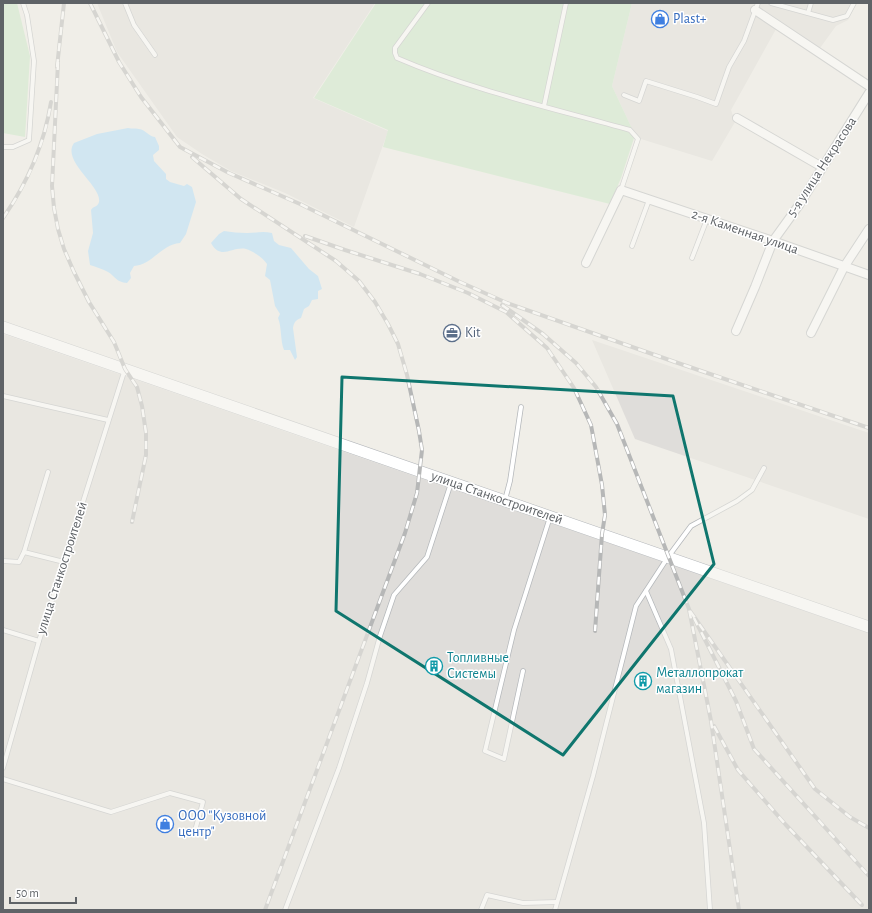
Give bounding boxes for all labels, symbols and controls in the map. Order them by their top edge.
shop icon: Plast+ [650,9,670,29]
place label: Plast+ [673,12,707,26]
street label: 5-я улица Некрасова [785,114,860,219]
street label: 2-я Каменная улица [690,207,801,257]
office icon: Kit [442,323,462,343]
place label: Kit [465,326,481,340]
street label: улица Станкостроителей [428,469,565,527]
street label: улица Станкостроителей [34,500,90,637]
place label: Топливные Системы [447,651,509,681]
building icon: Топливные Системы [424,656,444,676]
place label: Металлопрокат магазин [656,666,744,696]
building icon: Металлопрокат магазин [633,671,653,691]
place label: ООО "Кузовной центр" [178,809,266,839]
shop icon: ООО "Кузовной центр" [155,814,175,834]
scale bar [10,879,76,905]
text: 50 m [16,887,39,899]

